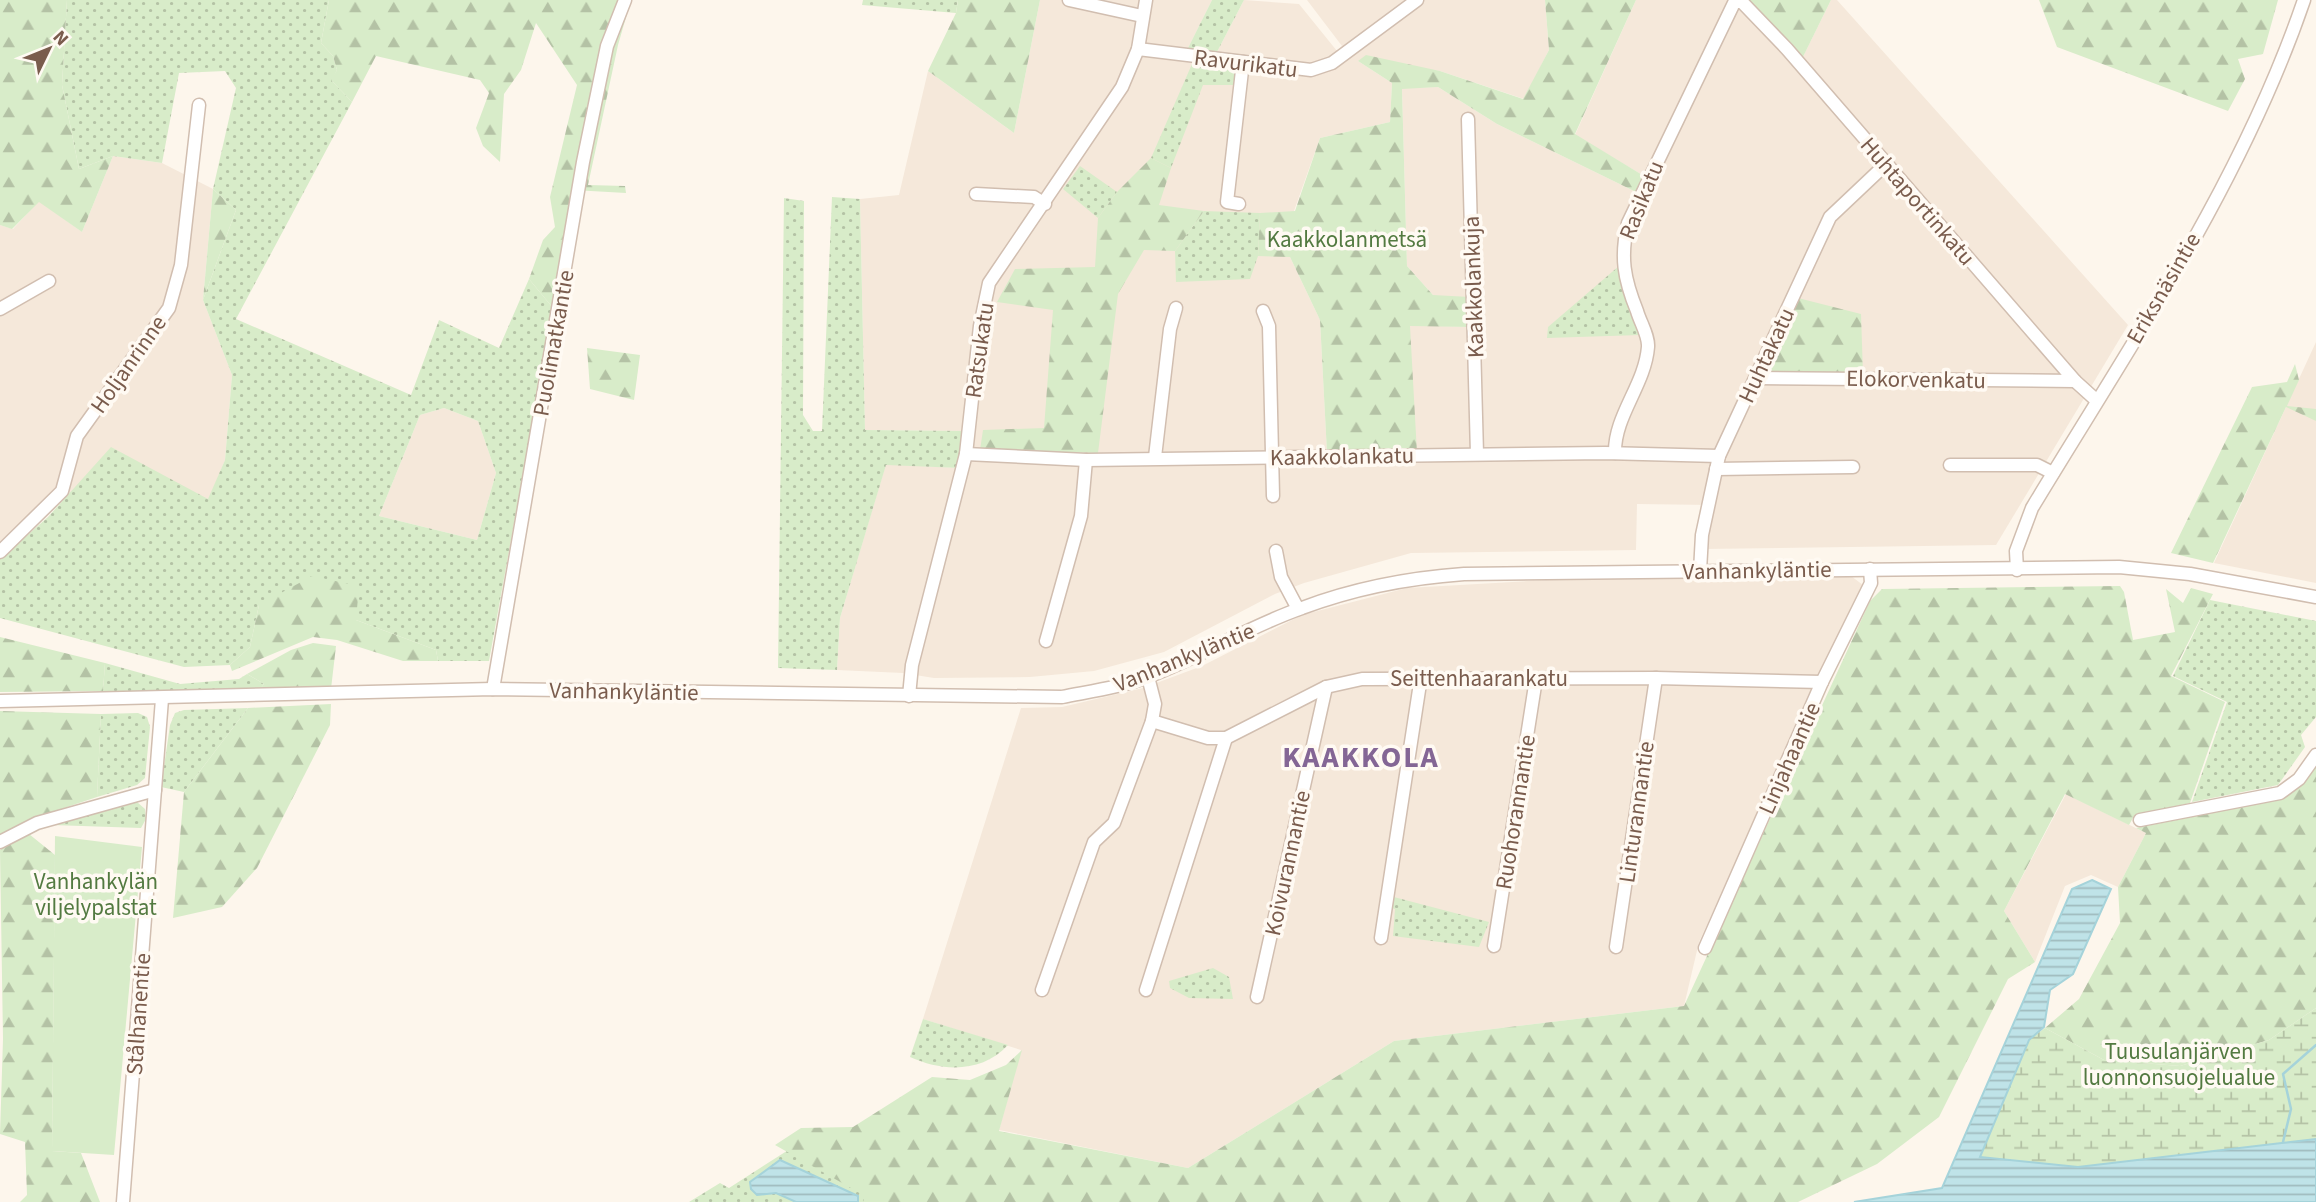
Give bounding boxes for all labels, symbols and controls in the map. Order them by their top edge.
north arrow [14,14,84,84]
text: N [46,25,75,52]
street label: Ravurikatu [1192,41,1300,86]
street label: Huhtaportinkatu [1852,130,1983,273]
street label: Rasikatu [1611,156,1672,245]
street label: Kaakkolankuja [1455,215,1492,359]
park label: Kaakkolanmetsä [1267,223,1427,256]
street label: Eriksnäsintie [2118,226,2209,350]
street label: Puolimatkantie [524,267,583,419]
street label: Ratsukatu [956,300,1003,400]
street label: Huhtakatu [1730,302,1803,408]
street label: Holjanrinne [82,308,175,420]
street label: Elokorvenkatu [1846,362,1986,397]
street label: Kaakkolankatu [1270,439,1414,474]
street label: Vanhankyläntie [1682,553,1832,588]
street label: Vanhankyläntie [1109,614,1260,701]
street label: Seittenhaarankatu [1390,662,1568,695]
street label: Vanhankyläntie [549,674,699,709]
street label: Linjahaantie [1750,697,1829,820]
street label: Ruohorannantie [1487,732,1544,892]
district label: KAAKKOLA [1282,736,1440,779]
street label: Linturannantie [1610,739,1663,885]
street label: Koivurannantie [1256,787,1319,939]
park label: Vanhankylän viljelypalstat [34,865,158,924]
street label: Stålhanentie [118,952,159,1076]
park label: Tuusulanjärven luonnonsuojelualue [2083,1035,2275,1094]

